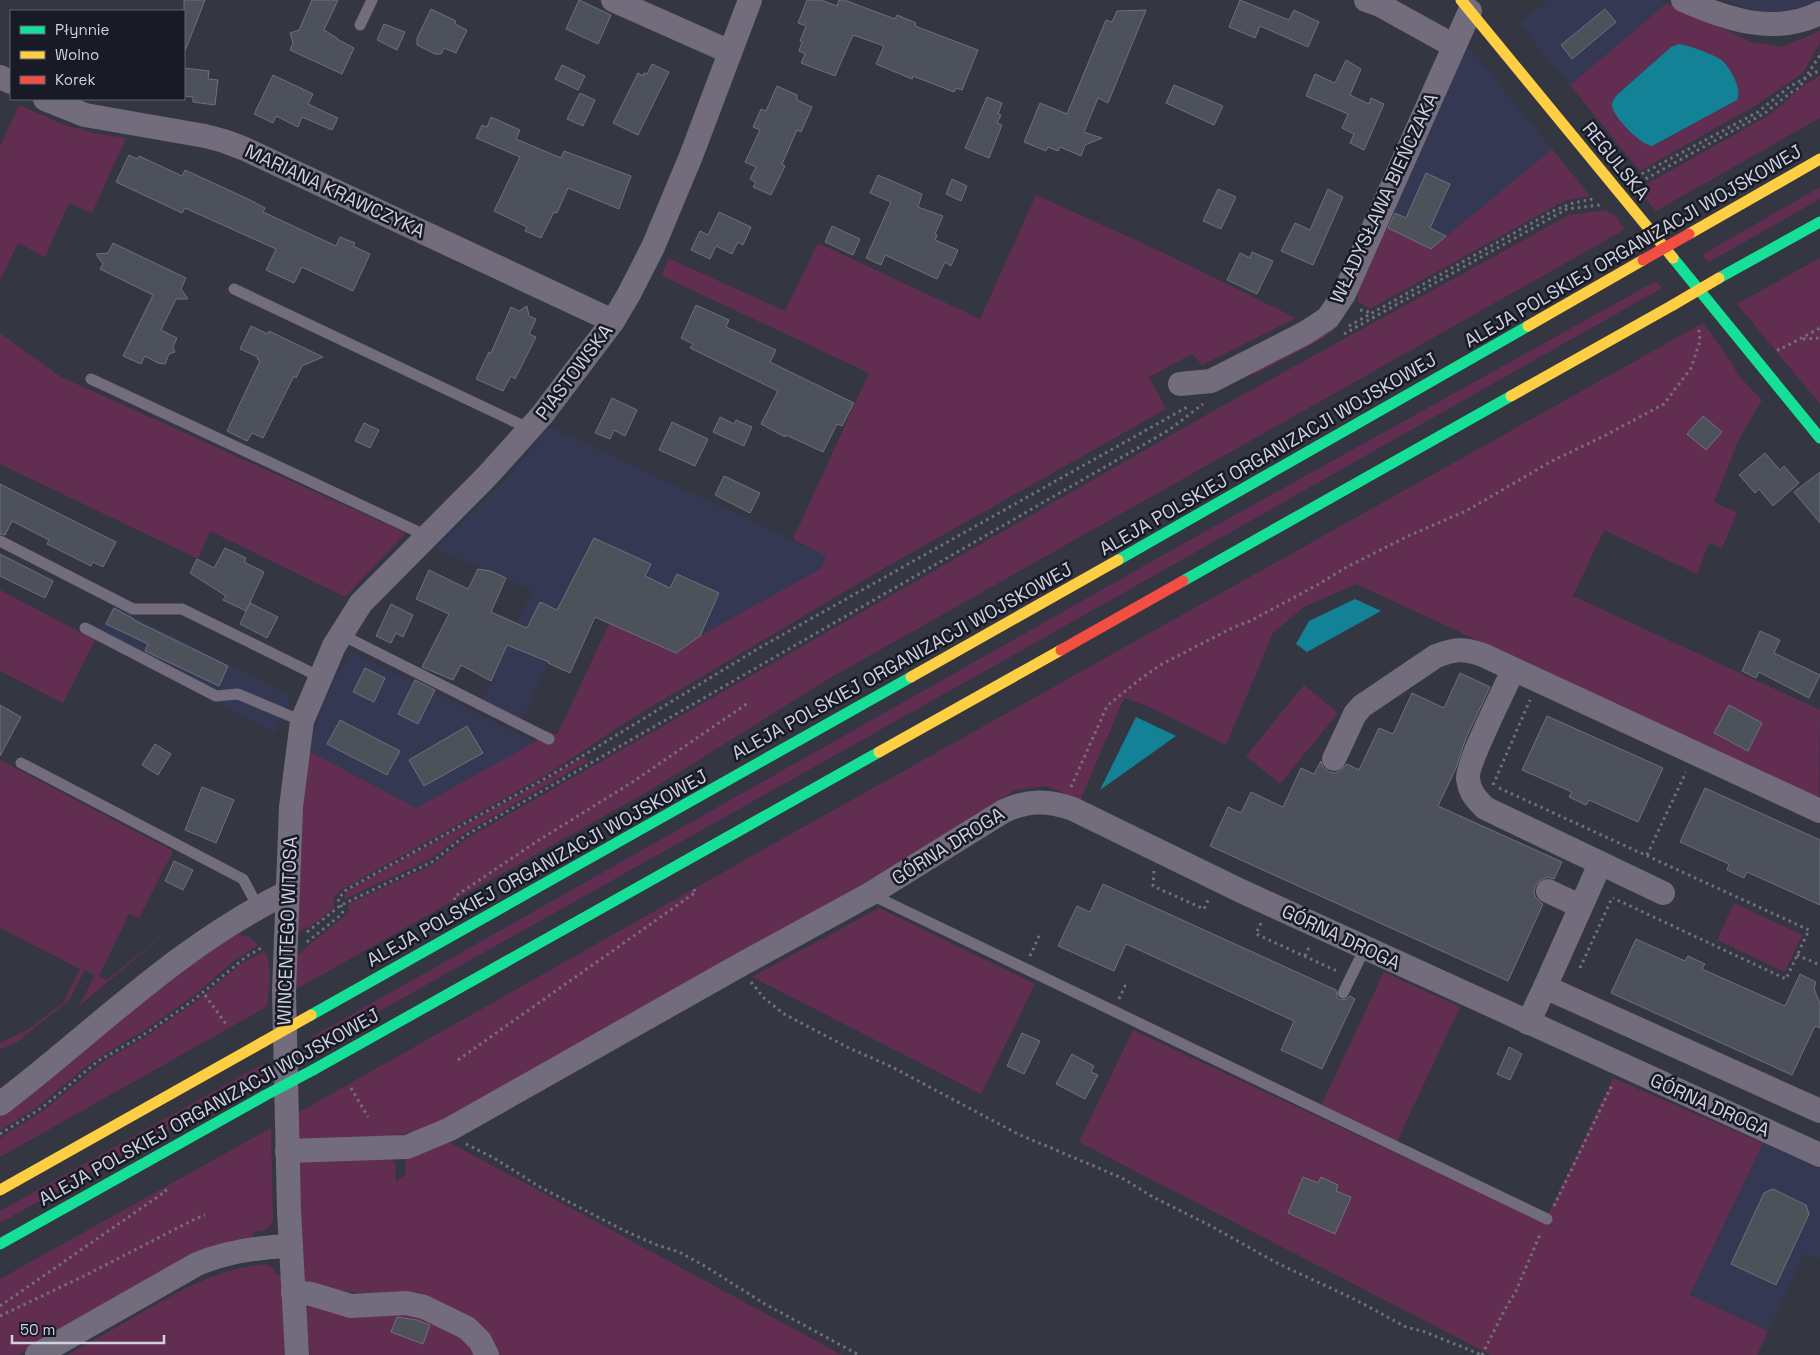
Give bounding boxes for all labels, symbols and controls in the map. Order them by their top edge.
legend [10,10,185,100]
text: Płynnie [55,20,109,39]
text: Wolno [55,45,99,64]
text: Korek [55,70,95,89]
street label: WŁADYSŁAWA BIEŃCZAKA [1324,89,1444,307]
street label: REGULSKA [1577,117,1655,205]
street label: MARIANA KRAWCZYKA [241,138,429,244]
street label: ALEJA POLSKIEJ ORGANIZACJI WOJSKOWEJ [1460,139,1806,353]
street label: PIASTOWSKA [530,319,618,425]
street label: ALEJA POLSKIEJ ORGANIZACJI WOJSKOWEJ [1095,347,1441,561]
street label: ALEJA POLSKIEJ ORGANIZACJI WOJSKOWEJ [727,557,1077,765]
street label: ALEJA POLSKIEJ ORGANIZACJI WOJSKOWEJ [362,764,712,972]
street label: GÓRNA DROGA [887,801,1009,891]
street label: WINCENTEGO WITOSA [271,836,303,1026]
street label: GÓRNA DROGA [1278,899,1404,975]
street label: ALEJA POLSKIEJ ORGANIZACJI WOJSKOWEJ [34,1003,384,1211]
street label: GÓRNA DROGA [1646,1067,1774,1143]
scale bar [12,1312,165,1344]
text: 50 m [20,1320,55,1339]

